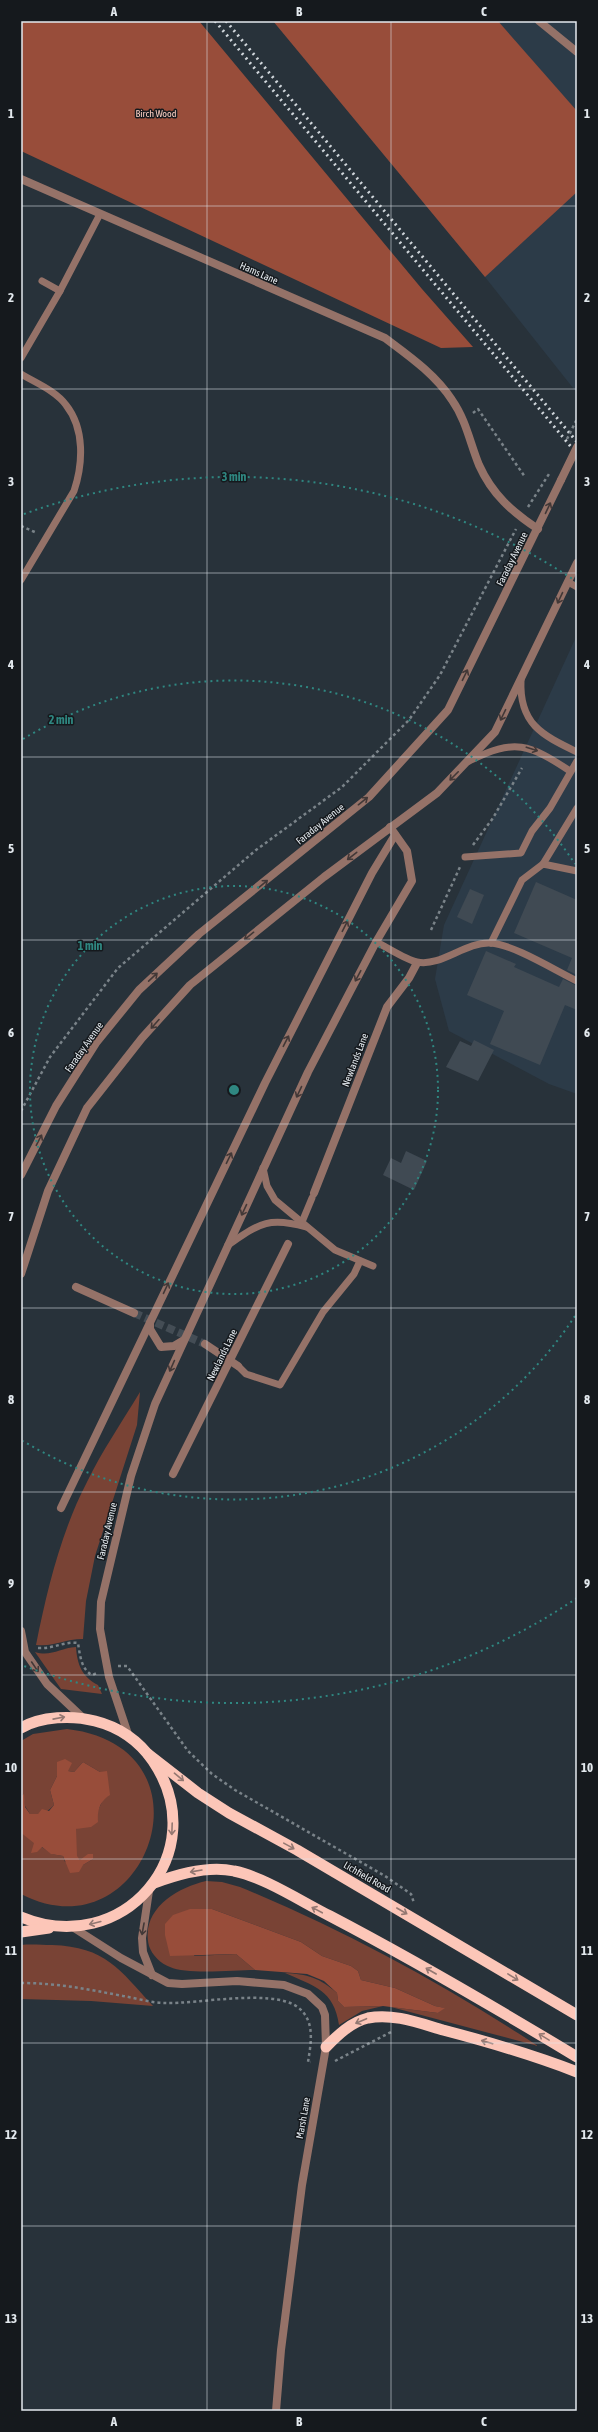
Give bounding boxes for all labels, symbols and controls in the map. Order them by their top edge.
text: A [110,4,118,19]
text: B [296,4,303,19]
text: C [481,4,487,19]
text: 1 [8,106,14,121]
text: 1 [584,106,590,121]
park label: Birch Wood [136,108,177,119]
street label: Hams Lane [238,260,280,286]
text: 2 [8,290,14,305]
text: 2 [584,290,590,305]
text: 3 min [222,470,246,484]
text: 3 [8,474,14,489]
text: 3 [584,474,590,489]
one-way arrow [545,503,552,515]
street label: Faraday Avenue [494,530,530,588]
one-way arrow [556,592,563,604]
text: 4 [7,657,14,672]
text: 4 [583,657,590,672]
one-way arrow [462,669,470,681]
one-way arrow [499,708,506,720]
text: 2 min [49,713,73,727]
one-way arrow [526,746,539,753]
one-way arrow [449,771,459,781]
one-way arrow [358,797,369,806]
street label: Faraday Avenue [294,801,347,847]
text: 5 [8,841,14,856]
text: 5 [584,841,590,856]
one-way arrow [346,851,357,860]
one-way arrow [257,879,268,888]
one-way arrow [342,920,350,932]
one-way arrow [244,932,255,941]
text: 1 min [78,939,102,953]
one-way arrow [354,970,361,982]
one-way arrow [148,972,158,982]
one-way arrow [150,1019,159,1030]
street label: Faraday Avenue [63,1020,106,1074]
text: 6 [8,1025,14,1040]
text: 6 [584,1025,590,1040]
street label: Newlands Lane [340,1031,370,1088]
one-way arrow [283,1036,290,1048]
centre of rings [227,1083,241,1097]
one-way arrow [295,1086,302,1098]
one-way arrow [36,1134,43,1146]
one-way arrow [226,1152,233,1164]
one-way arrow [240,1204,247,1216]
text: 7 [8,1209,14,1224]
text: 7 [584,1209,590,1224]
one-way arrow [163,1282,170,1294]
street label: Newlands Lane [205,1327,239,1383]
one-way arrow [168,1360,176,1372]
text: 8 [8,1392,14,1407]
text: 8 [584,1392,590,1407]
street label: Faraday Avenue [95,1501,119,1561]
text: 9 [8,1576,14,1591]
text: 9 [584,1576,590,1591]
one-way arrow [31,1661,39,1672]
one-way arrow [52,1714,65,1722]
text: 10 [5,1760,17,1775]
text: 10 [581,1760,593,1775]
one-way arrow [174,1772,185,1781]
one-way arrow [168,1822,176,1835]
one-way arrow [283,1842,295,1850]
street label: Lichfield Road [342,1859,393,1895]
one-way arrow [190,1868,203,1876]
one-way arrow [311,1905,323,1913]
one-way arrow [395,1908,407,1916]
one-way arrow [89,1920,102,1928]
one-way arrow [139,1922,147,1935]
text: 11 [5,1943,17,1958]
text: 11 [581,1943,593,1958]
one-way arrow [426,1967,438,1975]
one-way arrow [507,1974,519,1982]
one-way arrow [355,2018,367,2025]
one-way arrow [539,2033,550,2041]
one-way arrow [481,2038,494,2045]
street label: Marsh Lane [294,2096,312,2140]
text: 12 [5,2127,17,2142]
text: 12 [581,2127,593,2142]
text: 13 [5,2311,17,2326]
text: 13 [581,2311,593,2326]
text: A [110,2414,118,2429]
text: B [296,2414,303,2429]
text: C [481,2414,487,2429]

